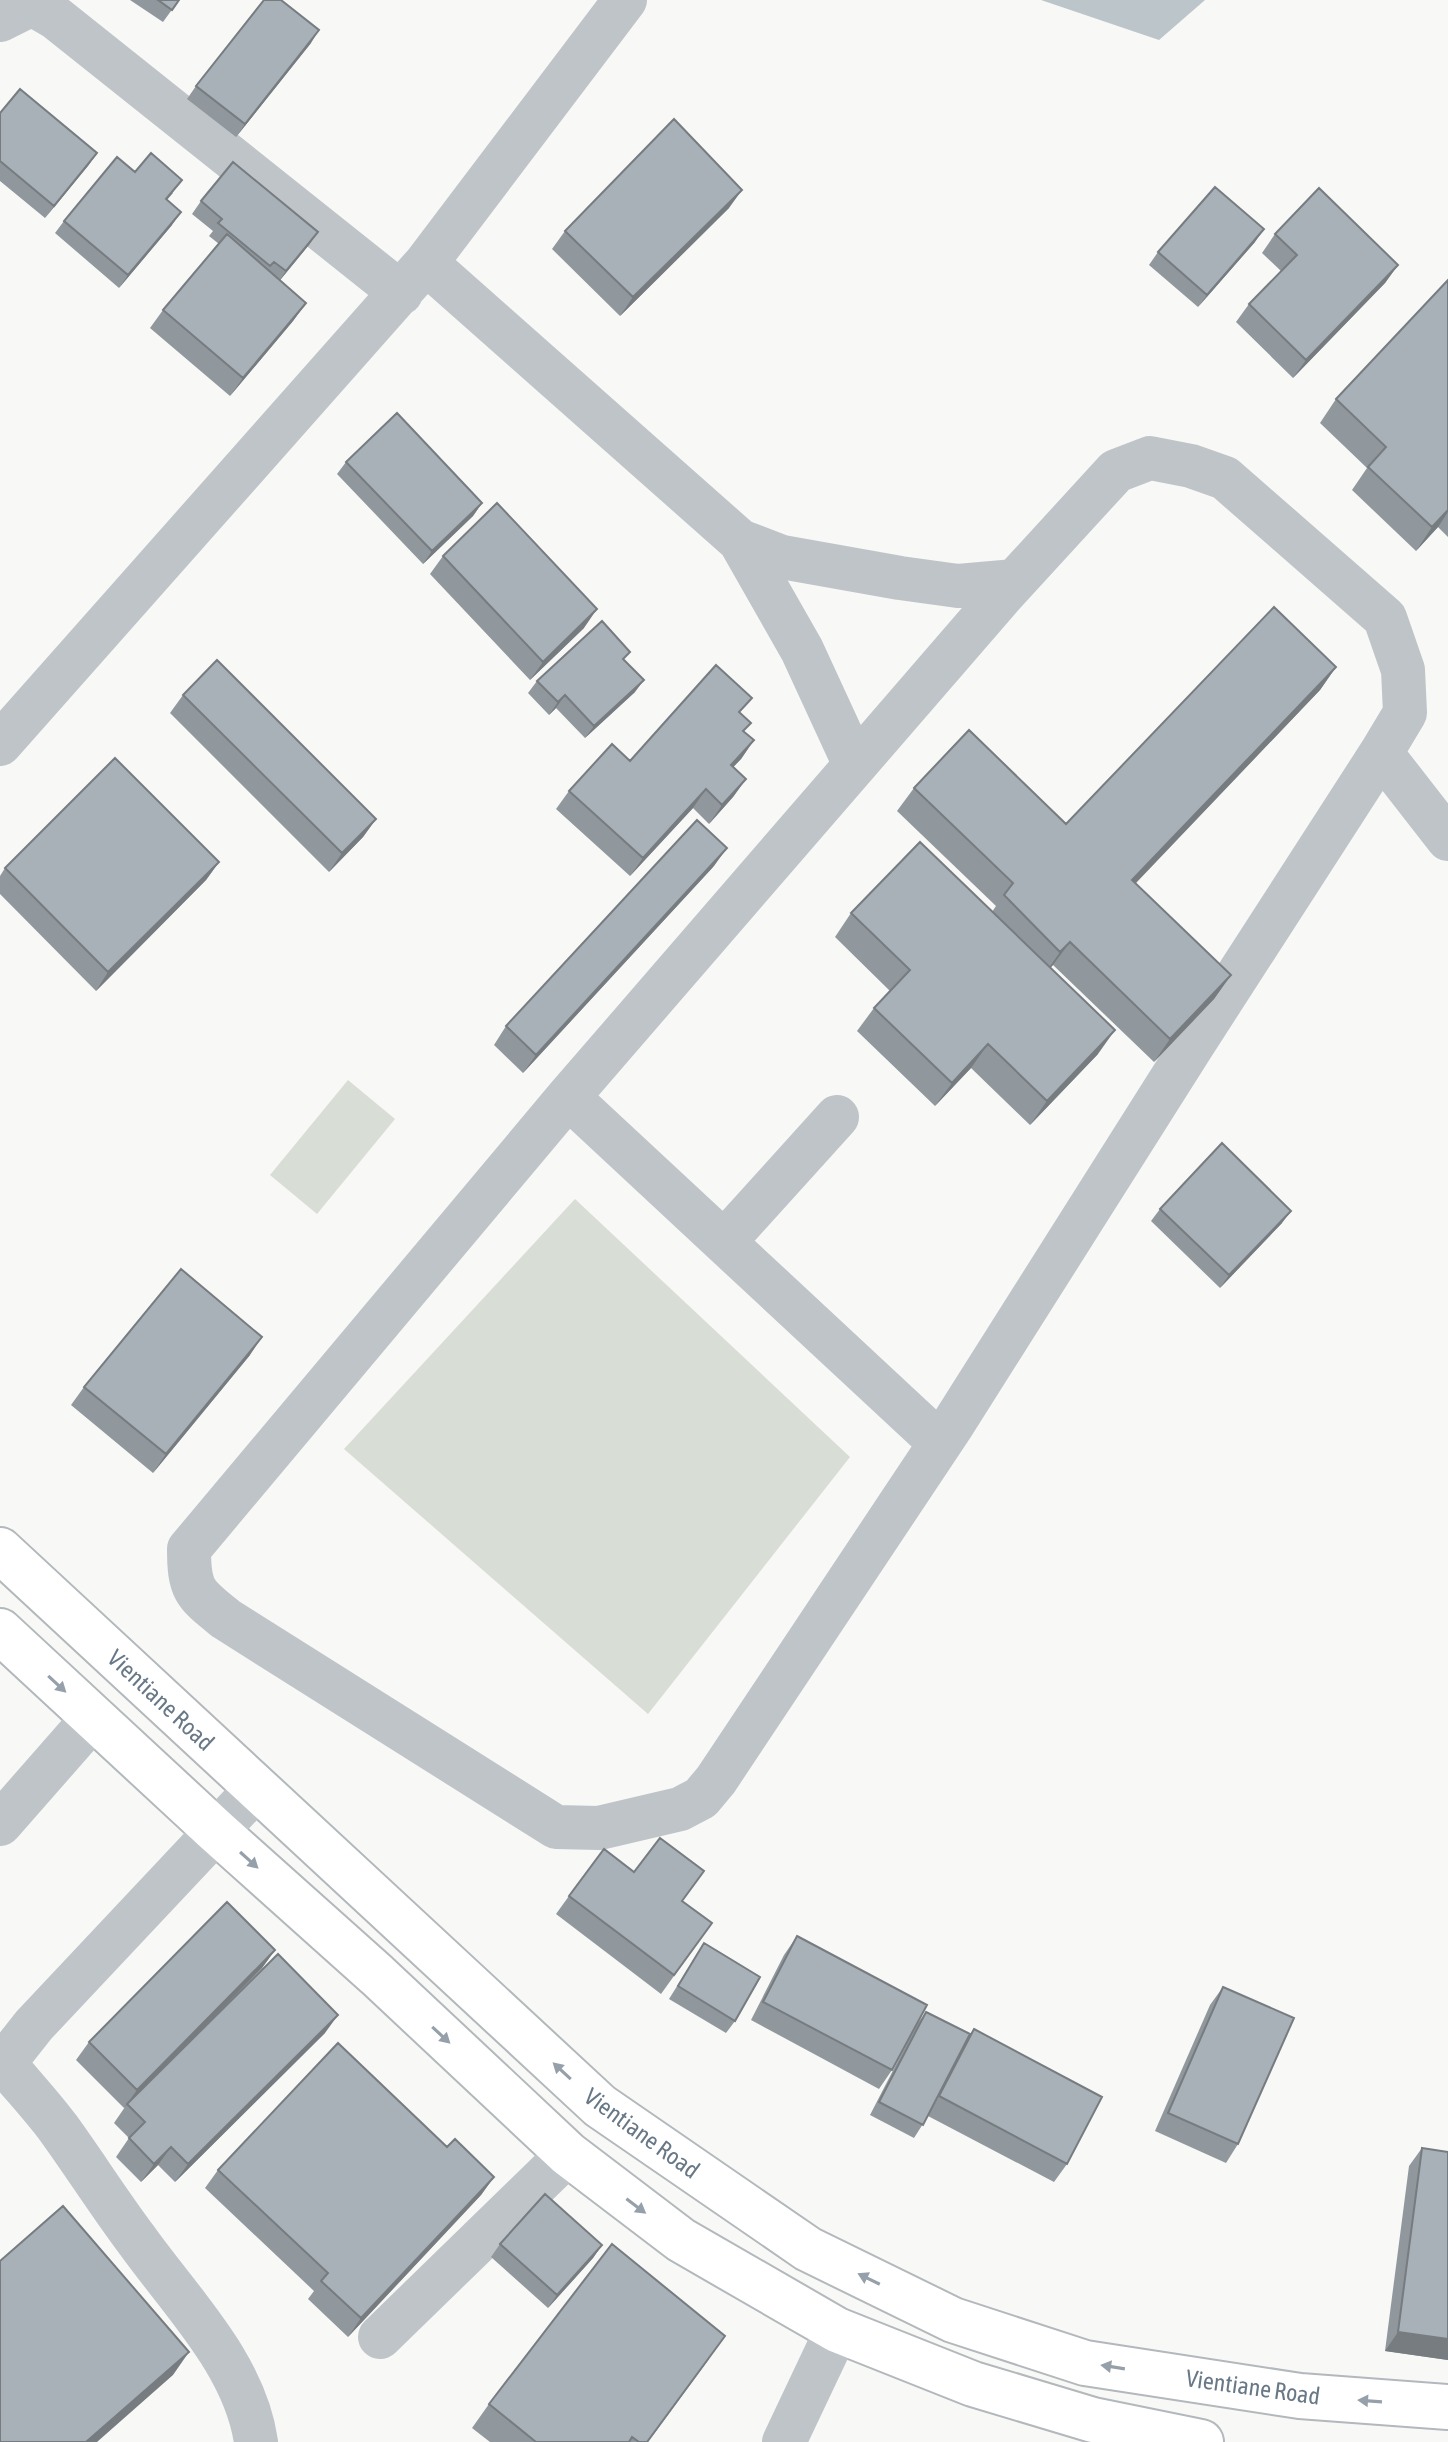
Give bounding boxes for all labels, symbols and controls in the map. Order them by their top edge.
street label: Vientiane Road [102,1644,220,1756]
one-way arrow [47,1675,66,1693]
one-way arrow [239,1851,258,1869]
one-way arrow [431,2026,450,2044]
one-way arrow [553,2062,572,2080]
street label: Vientiane Road [579,2082,705,2184]
one-way arrow [626,2198,646,2214]
one-way arrow [858,2272,881,2286]
one-way arrow [1100,2360,1125,2373]
street label: Vientiane Road [1184,2364,1322,2410]
one-way arrow [1357,2394,1382,2407]

